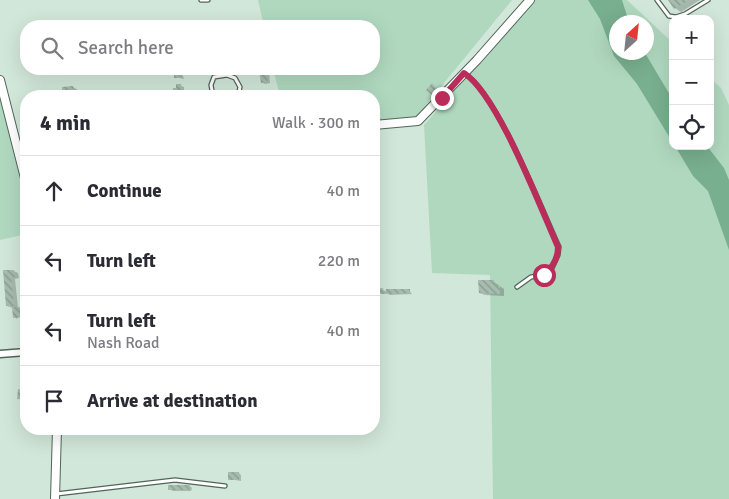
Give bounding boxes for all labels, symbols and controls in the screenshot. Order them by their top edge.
north arrow [609,15,654,60]
map controls [669,15,714,150]
button: + [669,15,714,60]
search box [20,20,380,75]
icon: search [38,34,66,62]
text: Search here [78,36,174,60]
button: − [669,60,714,105]
route end [431,87,454,110]
button: locate [669,105,714,150]
text: 4 min [40,110,91,136]
text: Walk · 300 m [272,113,360,133]
icon: ahead [40,177,68,205]
text: Continue [87,179,162,203]
text: 40 m [326,181,360,201]
icon: left [40,247,68,275]
text: Turn left [87,249,156,273]
text: 220 m [318,251,360,271]
route start [533,264,556,287]
text: Turn left [87,309,156,333]
icon: left [40,317,68,345]
text: 40 m [326,321,360,341]
text: Nash Road [87,333,159,353]
icon: arrive [40,387,68,415]
text: Arrive at destination [87,389,258,413]

